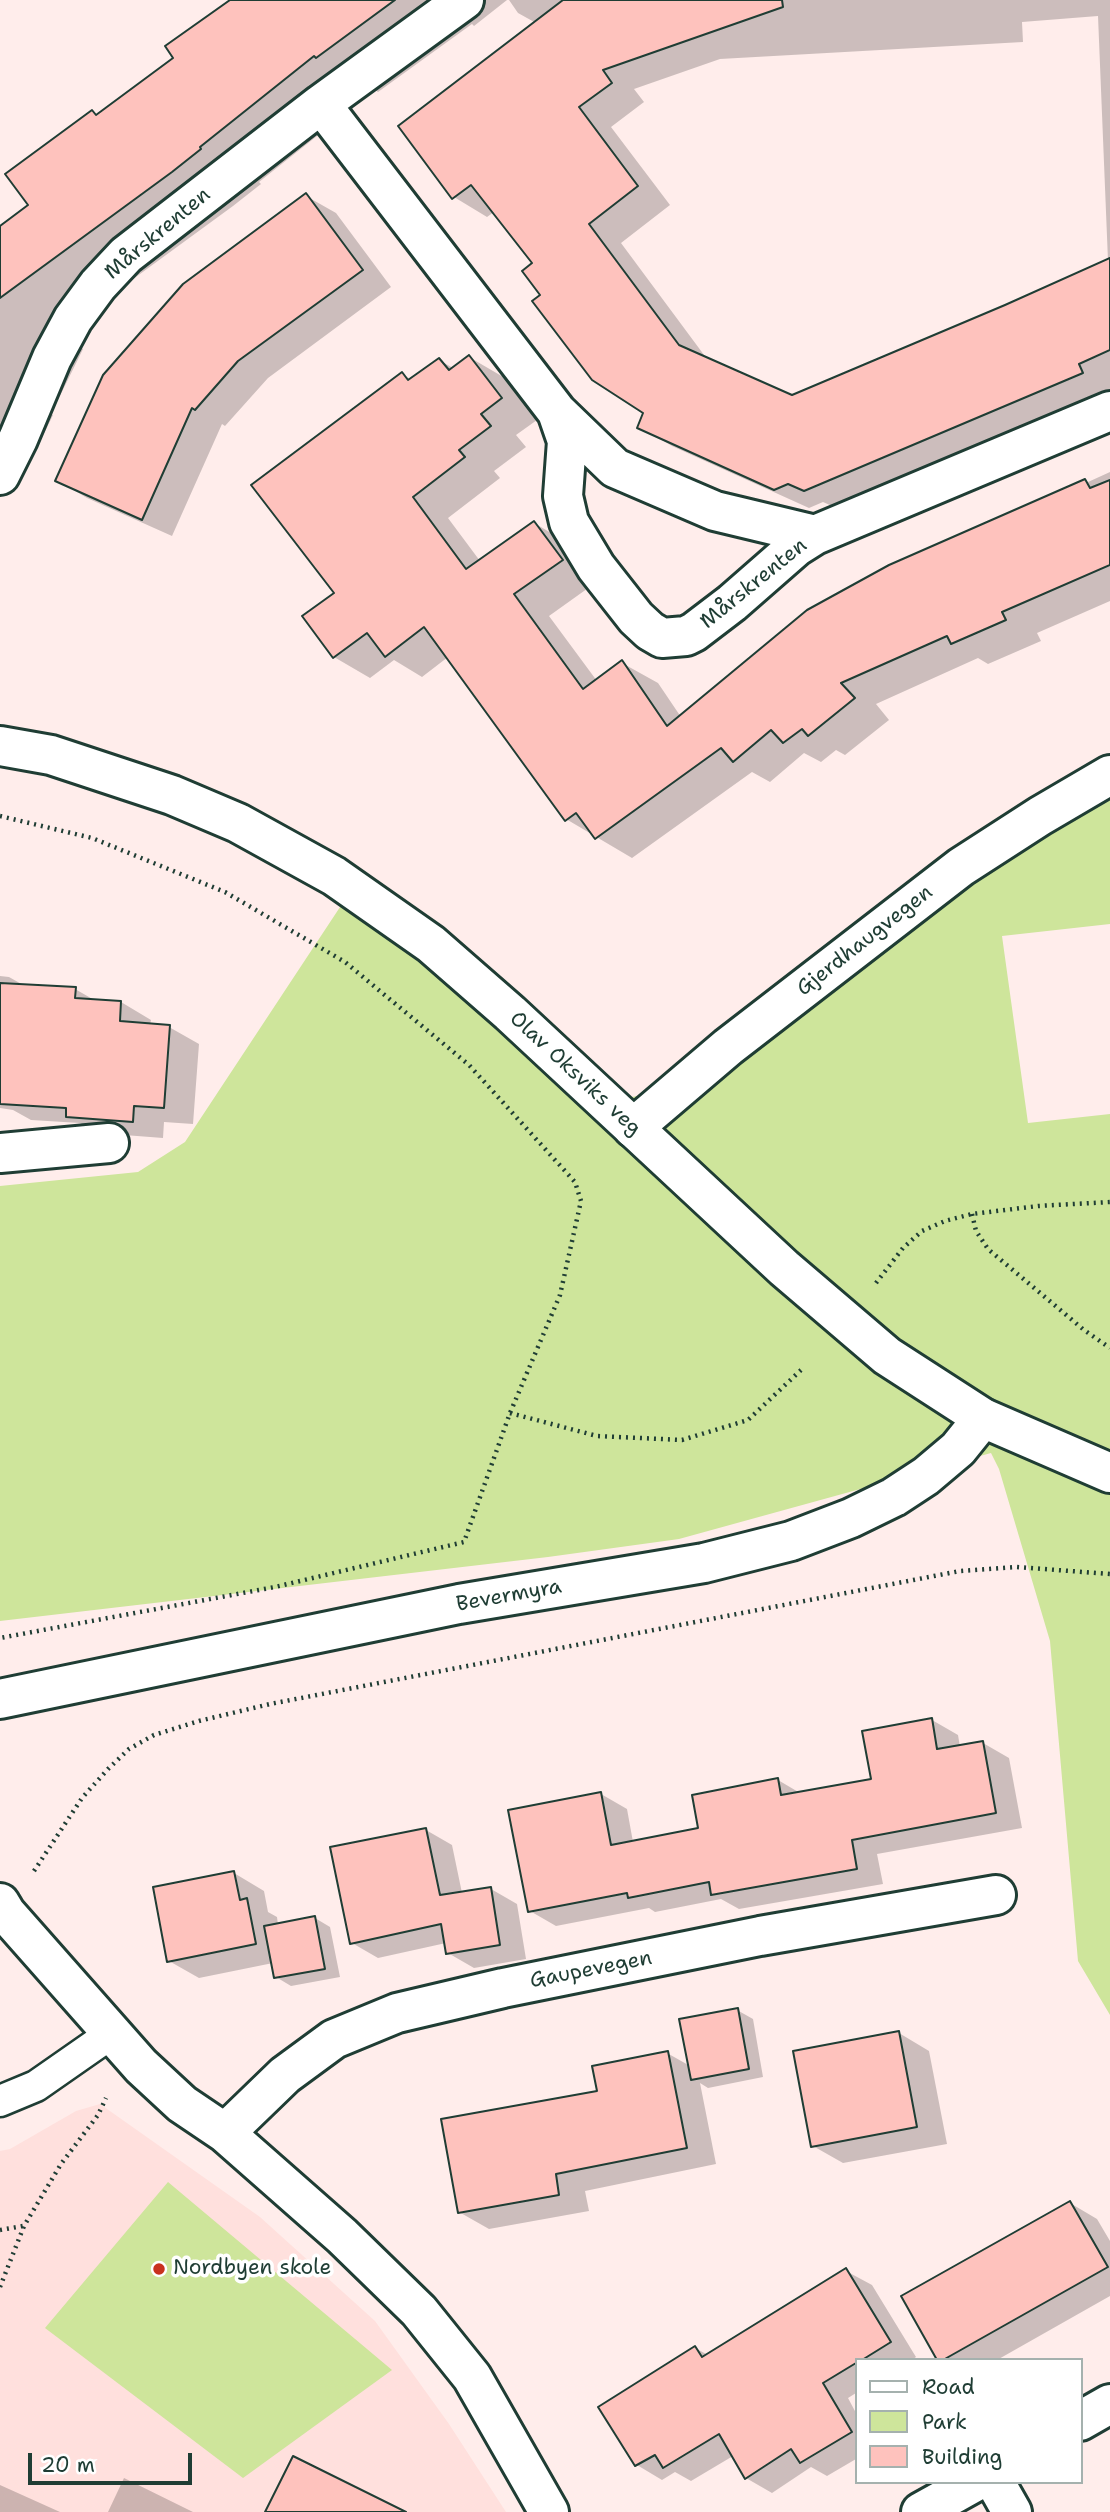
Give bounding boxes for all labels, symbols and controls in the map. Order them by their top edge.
street label: Mårskrenten [100,183,216,285]
street label: Mårskrenten [696,533,812,635]
street label: Gjerdhaugvegen [792,880,938,1002]
street label: Olav Oksviks veg [504,1006,646,1142]
street label: Bevermyra [454,1574,564,1618]
street label: Gaupevegen [528,1946,654,1994]
place label: Nordbyen skole [173,2256,331,2282]
marker: Nordbyen skole [151,2261,167,2277]
legend [855,2358,1082,2484]
text: Road [922,2373,975,2401]
text: Park [922,2408,967,2436]
scale bar [32,2438,196,2482]
text: Building [922,2443,1002,2471]
text: 20 m [41,2451,95,2479]

